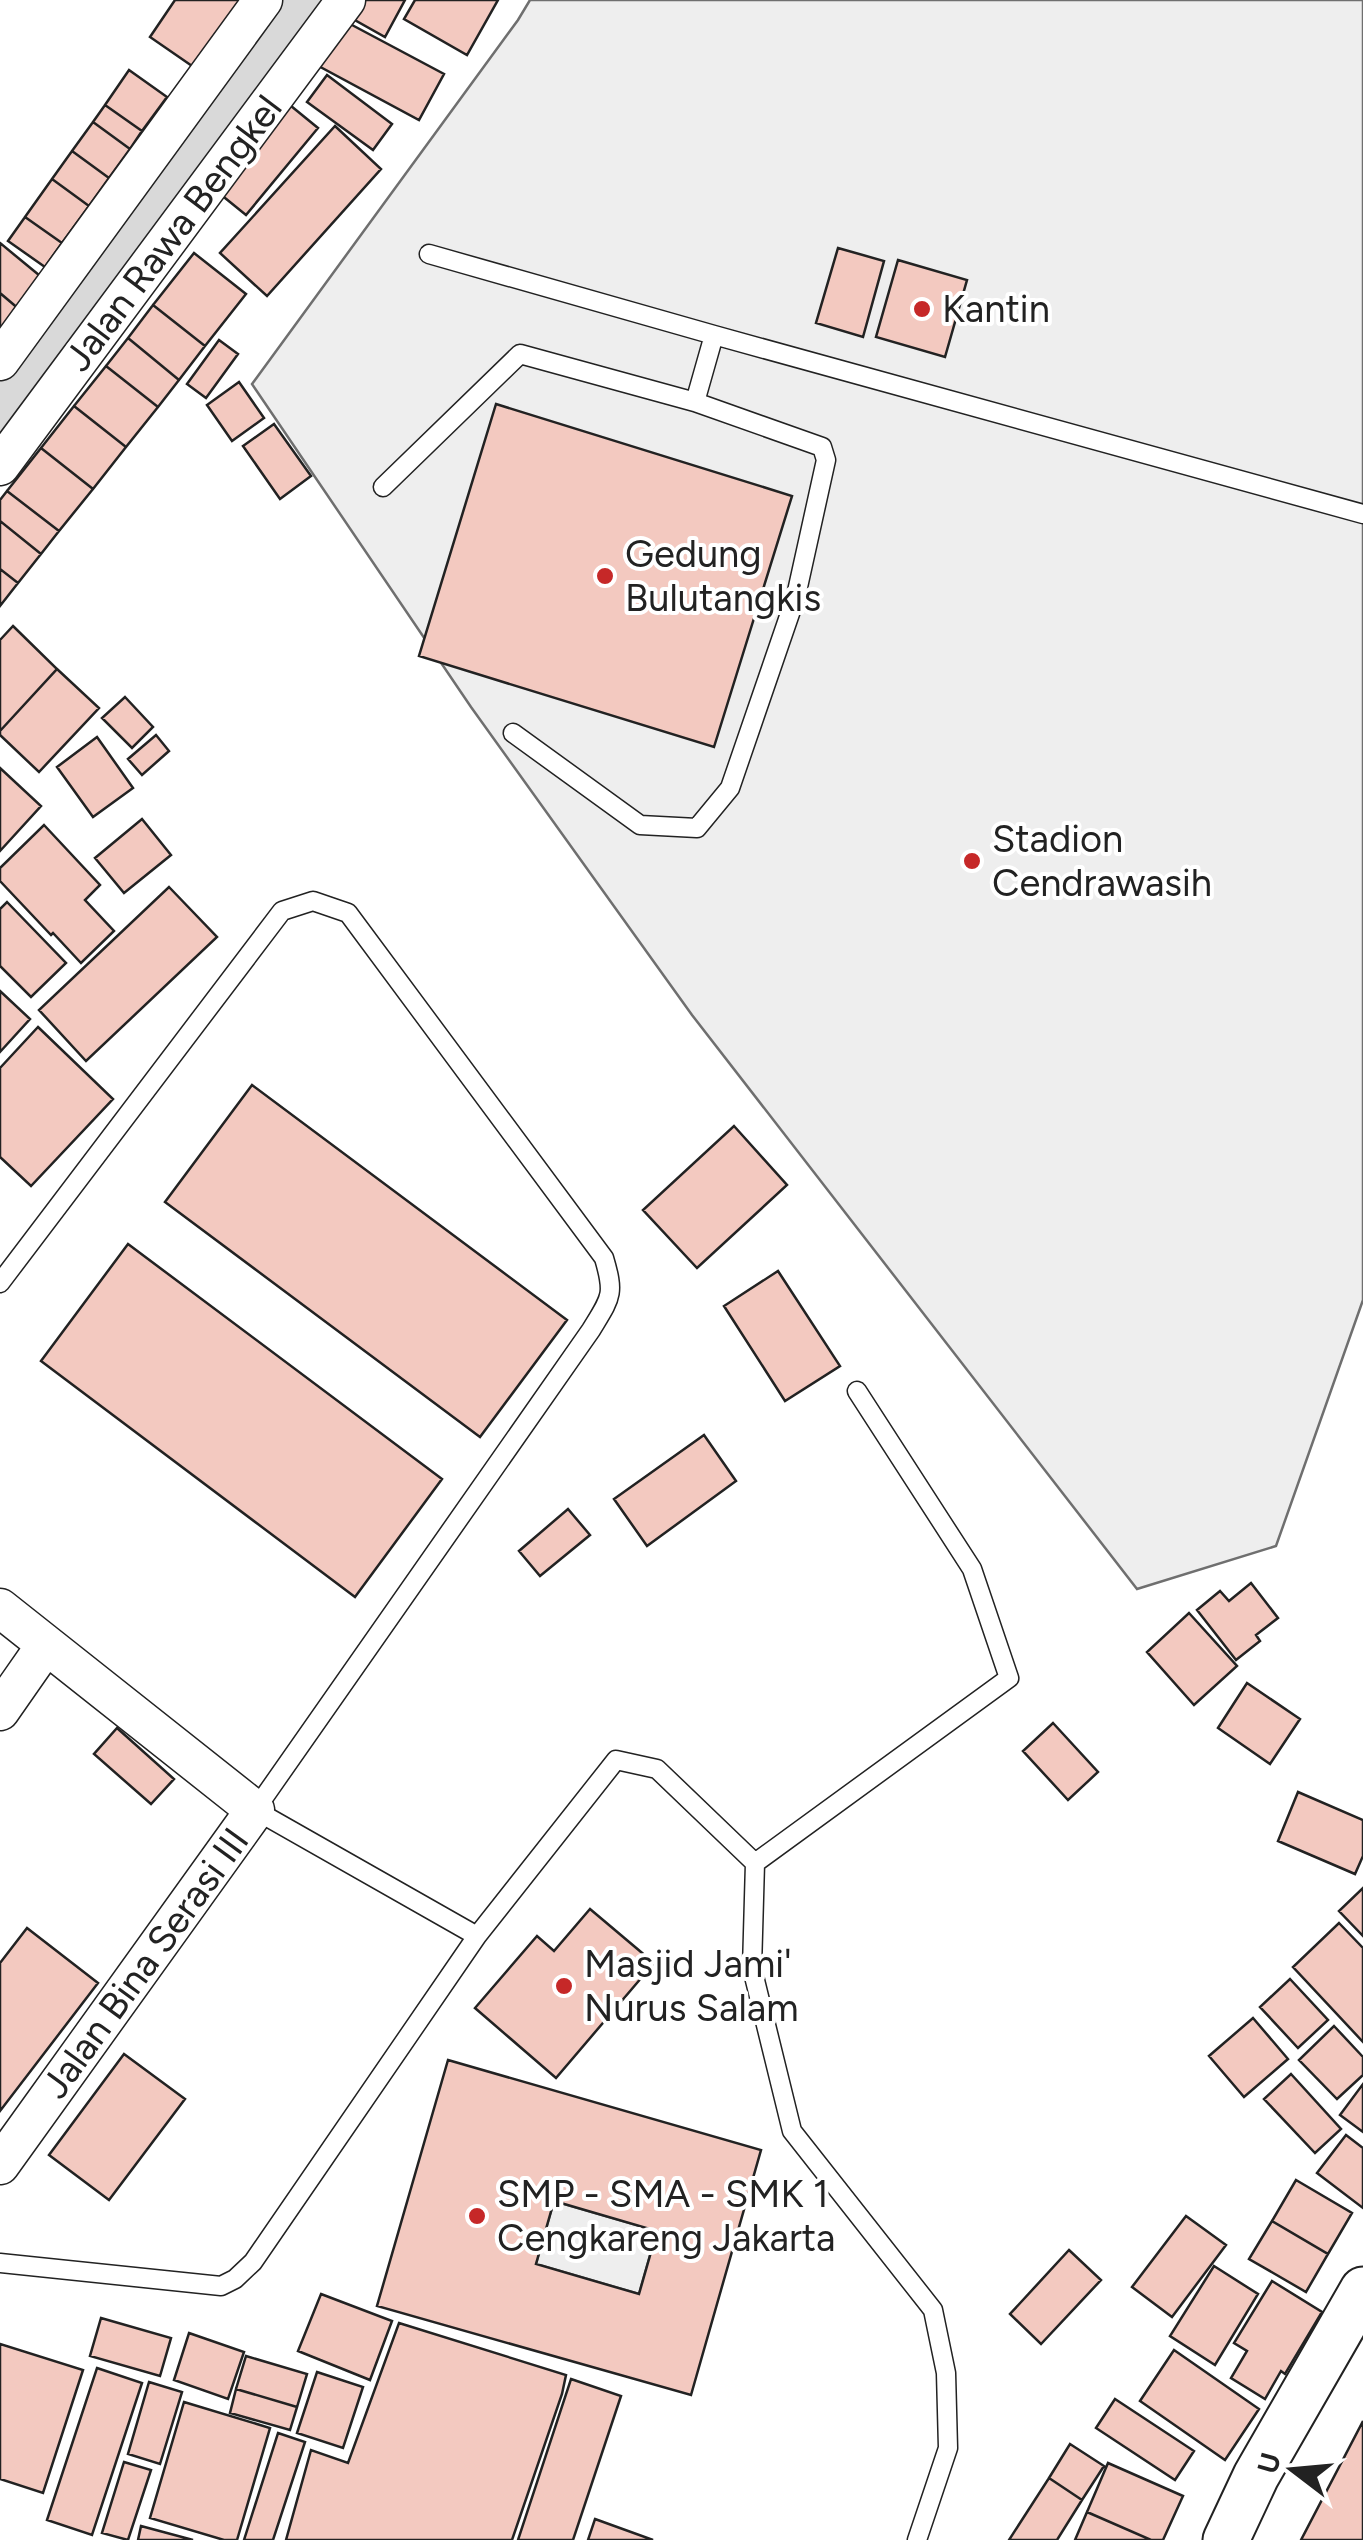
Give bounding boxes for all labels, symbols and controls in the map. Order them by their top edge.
street label: Jalan Rawa Bengkel [54,86,292,380]
place label: Kantin [942,286,1050,332]
marker: Kantin [911,298,933,320]
place label: Gedung Bulutangkis [625,531,821,621]
marker: Gedung Bulutangkis [594,565,616,587]
place label: Stadion Cendrawasih [992,816,1212,906]
marker: Stadion Cendrawasih [961,850,983,872]
street label: Jalan Bina Serasi III [32,1819,258,2107]
place label: Masjid Jami' Nurus Salam [584,1941,799,2031]
marker: Masjid Jami' Nurus Salam [553,1975,575,1997]
place label: SMP - SMA - SMK 1 Cengkareng Jakarta [497,2171,835,2261]
marker: SMP - SMA - SMK 1 Cengkareng Jakarta [466,2205,488,2227]
north arrow [1243,2420,1343,2520]
text: U [1250,2449,1288,2477]

